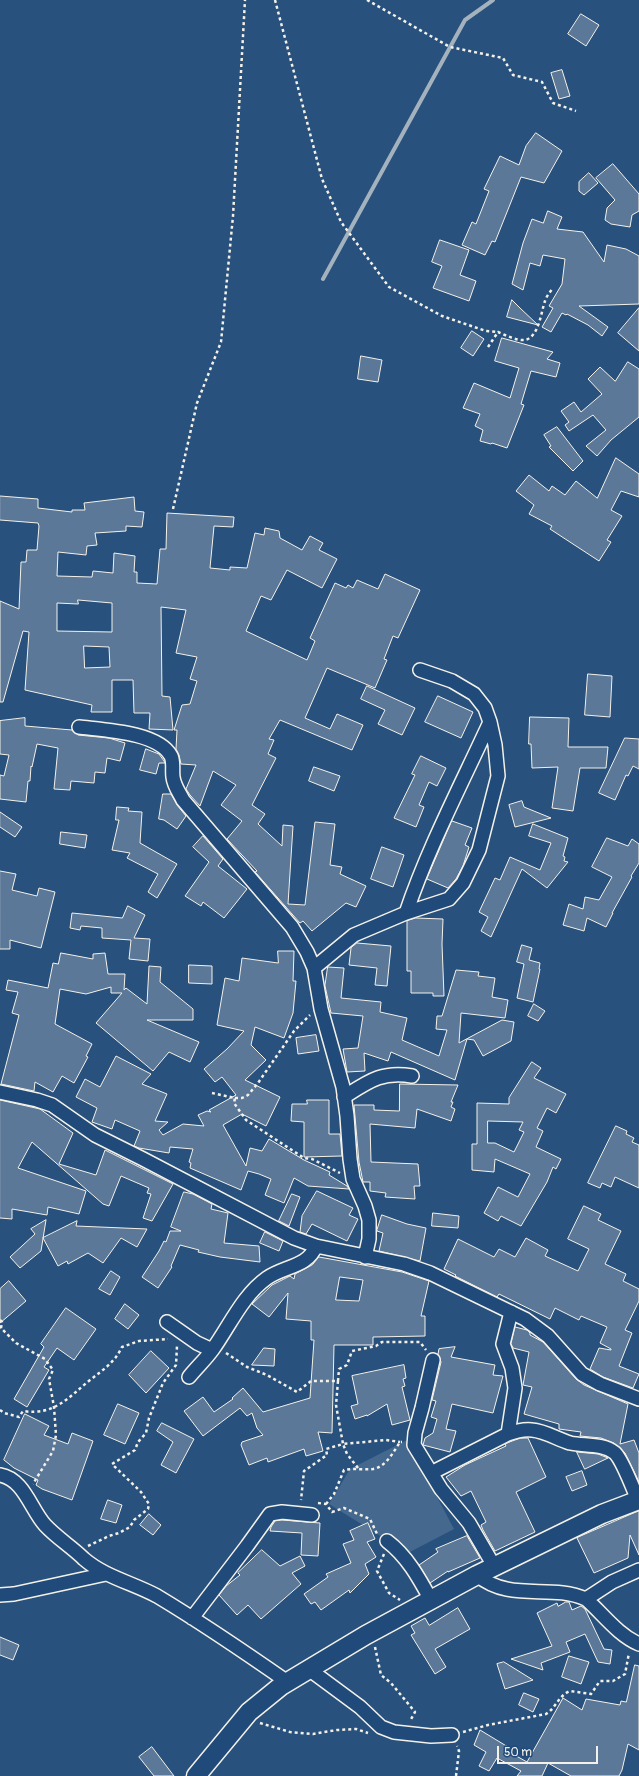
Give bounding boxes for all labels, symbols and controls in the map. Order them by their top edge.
scale bar [499,1738,600,1764]
text: 50 m [504,1745,532,1760]

